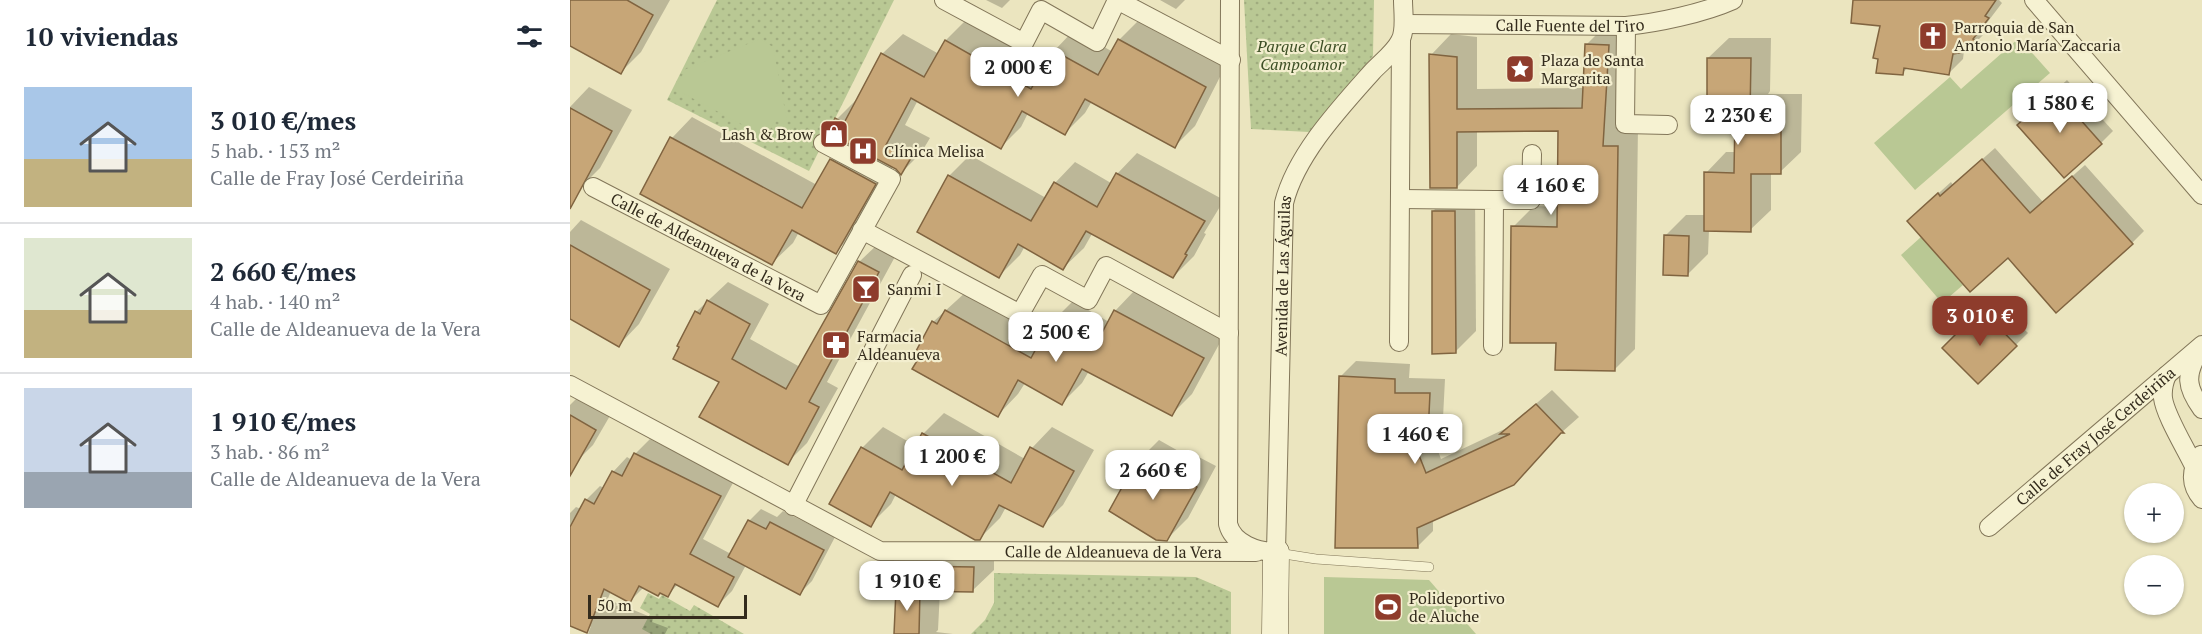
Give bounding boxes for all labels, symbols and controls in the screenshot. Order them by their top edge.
street label: Calle Fuente del Tiro [1495,13,1646,37]
place label: Parroquia de San Antonio María Zaccaria [1954,16,2121,56]
text: 10 viviendas [24,19,178,53]
icon: filters [513,20,546,53]
church icon: Parroquia de San Antonio María Zaccaria [1917,20,1949,52]
park label: Parque Clara Campoamor [1256,35,1347,75]
pin: 2 000 € [963,47,1073,98]
place label: Plaza de Santa Margarita [1541,49,1644,89]
text: 2 000 € [984,53,1052,80]
place icon: Plaza de Santa Margarita [1504,53,1536,85]
pin: 1 580 € [2005,83,2115,134]
text: 1 580 € [2026,89,2094,116]
pin: 2 230 € [1683,95,1793,146]
text: 2 230 € [1704,101,1772,128]
text: 3 010 €/mes [210,103,356,137]
icon: home [72,111,144,183]
shop icon: Lash & Brow [818,118,850,150]
place label: Lash & Brow [722,123,813,145]
hospital icon: Clínica Melisa [847,135,879,167]
text: 5 hab. · 153 m² [210,137,340,164]
place label: Clínica Melisa [884,140,984,162]
text: Calle de Fray José Cerdeiriña [210,164,464,191]
pin: 4 160 € [1496,165,1606,216]
text: 4 160 € [1517,171,1585,198]
street label: Calle de Aldeanueva de la Vera [607,187,810,306]
street label: Avenida de Las Águilas [1269,192,1297,357]
text: 2 660 €/mes [210,254,356,288]
icon: home [72,262,144,334]
bar icon: Sanmi I [850,273,882,305]
place label: Sanmi I [887,278,941,300]
text: 4 hab. · 140 m² [210,288,340,315]
pin: 3 010 € [1925,296,2035,347]
text: 3 010 € [1946,302,2014,329]
pin: 2 500 € [1001,312,1111,363]
text: Calle de Aldeanueva de la Vera [210,315,481,342]
text: 2 500 € [1022,318,1090,345]
place label: Farmacia Aldeanueva [857,325,940,365]
pharmacy icon: Farmacia Aldeanueva [820,329,852,361]
street label: Calle de Fray José Cerdeiriña [2011,362,2180,511]
text: 1 910 €/mes [210,404,356,438]
icon: home [72,412,144,484]
pin: 1 460 € [1360,414,1470,465]
text: 1 460 € [1381,420,1449,447]
pin: 1 200 € [897,436,1007,487]
text: 3 hab. · 86 m² [210,438,330,465]
text: 1 200 € [918,442,986,469]
pin: 2 660 € [1098,450,1208,501]
text: 2 660 € [1119,456,1187,483]
text: Calle de Aldeanueva de la Vera [210,465,481,492]
map controls [2124,483,2184,615]
button: + [2124,483,2184,543]
street label: Calle de Aldeanueva de la Vera [1005,540,1222,563]
button: − [2124,555,2184,615]
pin: 1 910 € [852,561,962,612]
text: 1 910 € [873,567,941,594]
place label: Polideportivo de Aluche [1409,587,1505,627]
sports icon: Polideportivo de Aluche [1372,591,1404,623]
scale bar [588,592,747,620]
text: 50 m [597,594,632,616]

